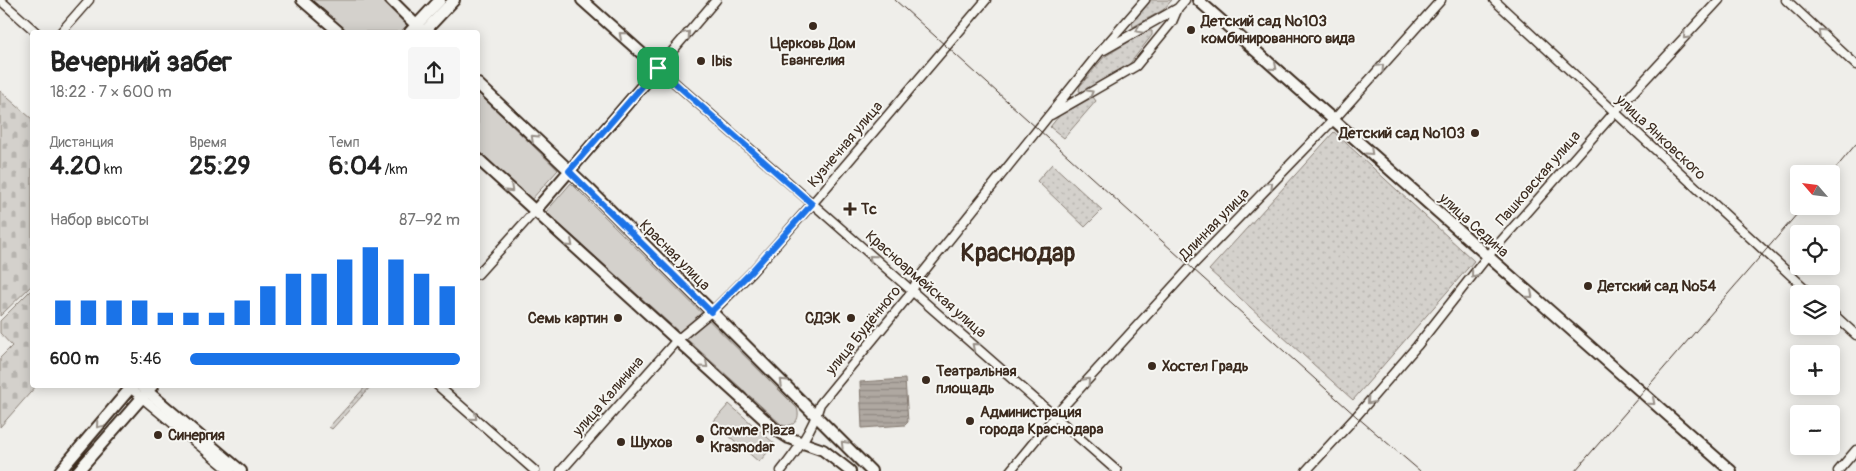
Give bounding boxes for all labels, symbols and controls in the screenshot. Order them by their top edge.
place label: Детский сад №103 комбинированного вида [1200,12,1355,48]
marker: Церковь Дом Евангелия [807,20,819,32]
one-way arrow [1135,24,1144,34]
marker: Детский сад №103 комбинированного вида [1185,24,1197,36]
one-way arrow [1818,29,1827,38]
one-way arrow [1682,30,1691,39]
one-way arrow [682,31,690,40]
one-way arrow [618,32,627,41]
place label: Церковь Дом Евангелия [770,34,856,70]
text: Вечерний забег [50,45,232,80]
button: share [408,47,460,99]
pin [637,47,679,89]
place label: Ibis [711,52,732,71]
icon: arrive [644,54,672,82]
marker: Ibis [695,55,707,67]
one-way arrow [1268,61,1277,70]
one-way arrow [1375,63,1384,72]
text: 18:22 · 7 × 600 m [50,82,172,102]
one-way arrow [1084,90,1093,100]
street label: улица Янковского [1611,90,1710,184]
street label: Кузнечная улица [804,97,887,191]
place label: Детский сад №103 [1338,124,1465,143]
marker: Детский сад №103 [1469,127,1481,139]
street label: Пашковская улица [1492,127,1585,230]
text: Дистанция [50,134,114,151]
text: Время [189,134,227,151]
text: Темп [329,134,360,151]
one-way arrow [531,135,540,144]
one-way arrow [1364,146,1373,155]
text: 4.20 [50,151,101,182]
text: 25:29 [189,151,250,182]
text: 6:04 [329,151,381,182]
text: km [101,161,122,178]
text: /km [381,161,408,178]
north arrow [1790,165,1840,215]
map controls [1790,165,1840,455]
one-way arrow [1264,182,1273,191]
one-way arrow [505,183,514,192]
street label: Длинная улица [1174,184,1254,265]
street label: улица Седина [1434,188,1513,262]
place label: Тс [860,200,877,219]
marker: Тс [843,202,857,216]
text: Набор высоты [50,210,149,230]
text: 87–92 m [399,210,460,230]
street label: Красная улица [635,216,714,295]
button: locate [1790,225,1840,275]
street label: Красноармейская улица [861,227,990,342]
district label: Краснодар [961,238,1076,269]
one-way arrow [565,239,574,248]
one-way arrow [869,255,878,263]
one-way arrow [1471,269,1479,278]
place label: Детский сад №54 [1597,277,1717,296]
marker: Детский сад №54 [1582,280,1594,292]
street label: улица Будённого [821,282,905,380]
button: layers [1790,285,1840,335]
one-way arrow [1525,289,1534,298]
place label: Семь картин [528,309,609,328]
place label: СДЭК [805,309,841,328]
marker: Семь картин [612,312,624,324]
marker: СДЭК [845,312,857,324]
one-way arrow [972,343,981,352]
button: + [1790,345,1840,395]
text: 600 m [50,349,99,369]
text: 5:46 [130,349,162,369]
street label: улица Калинина [568,353,648,441]
place label: Хостел Градь [1162,357,1249,376]
one-way arrow [699,359,708,368]
marker: Хостел Градь [1146,360,1158,372]
place label: Театральная площадь [935,362,1017,398]
marker: Театральная площадь [920,374,932,386]
one-way arrow [1081,377,1090,386]
one-way arrow [780,379,789,388]
one-way arrow [1367,395,1376,404]
one-way arrow [1647,397,1656,406]
place label: Администрация города Краснодара [979,403,1103,439]
button: − [1790,405,1840,455]
one-way arrow [468,411,477,420]
marker: Администрация города Краснодара [964,415,976,427]
one-way arrow [96,419,105,428]
place label: Crowne Plaza Krasnodar [710,421,795,457]
place label: Синергия [168,426,225,445]
marker: Синергия [152,429,164,441]
place label: Шухов [630,433,673,452]
marker: Crowne Plaza Krasnodar [694,433,706,445]
marker: Шухов [615,436,627,448]
one-way arrow [841,441,850,450]

